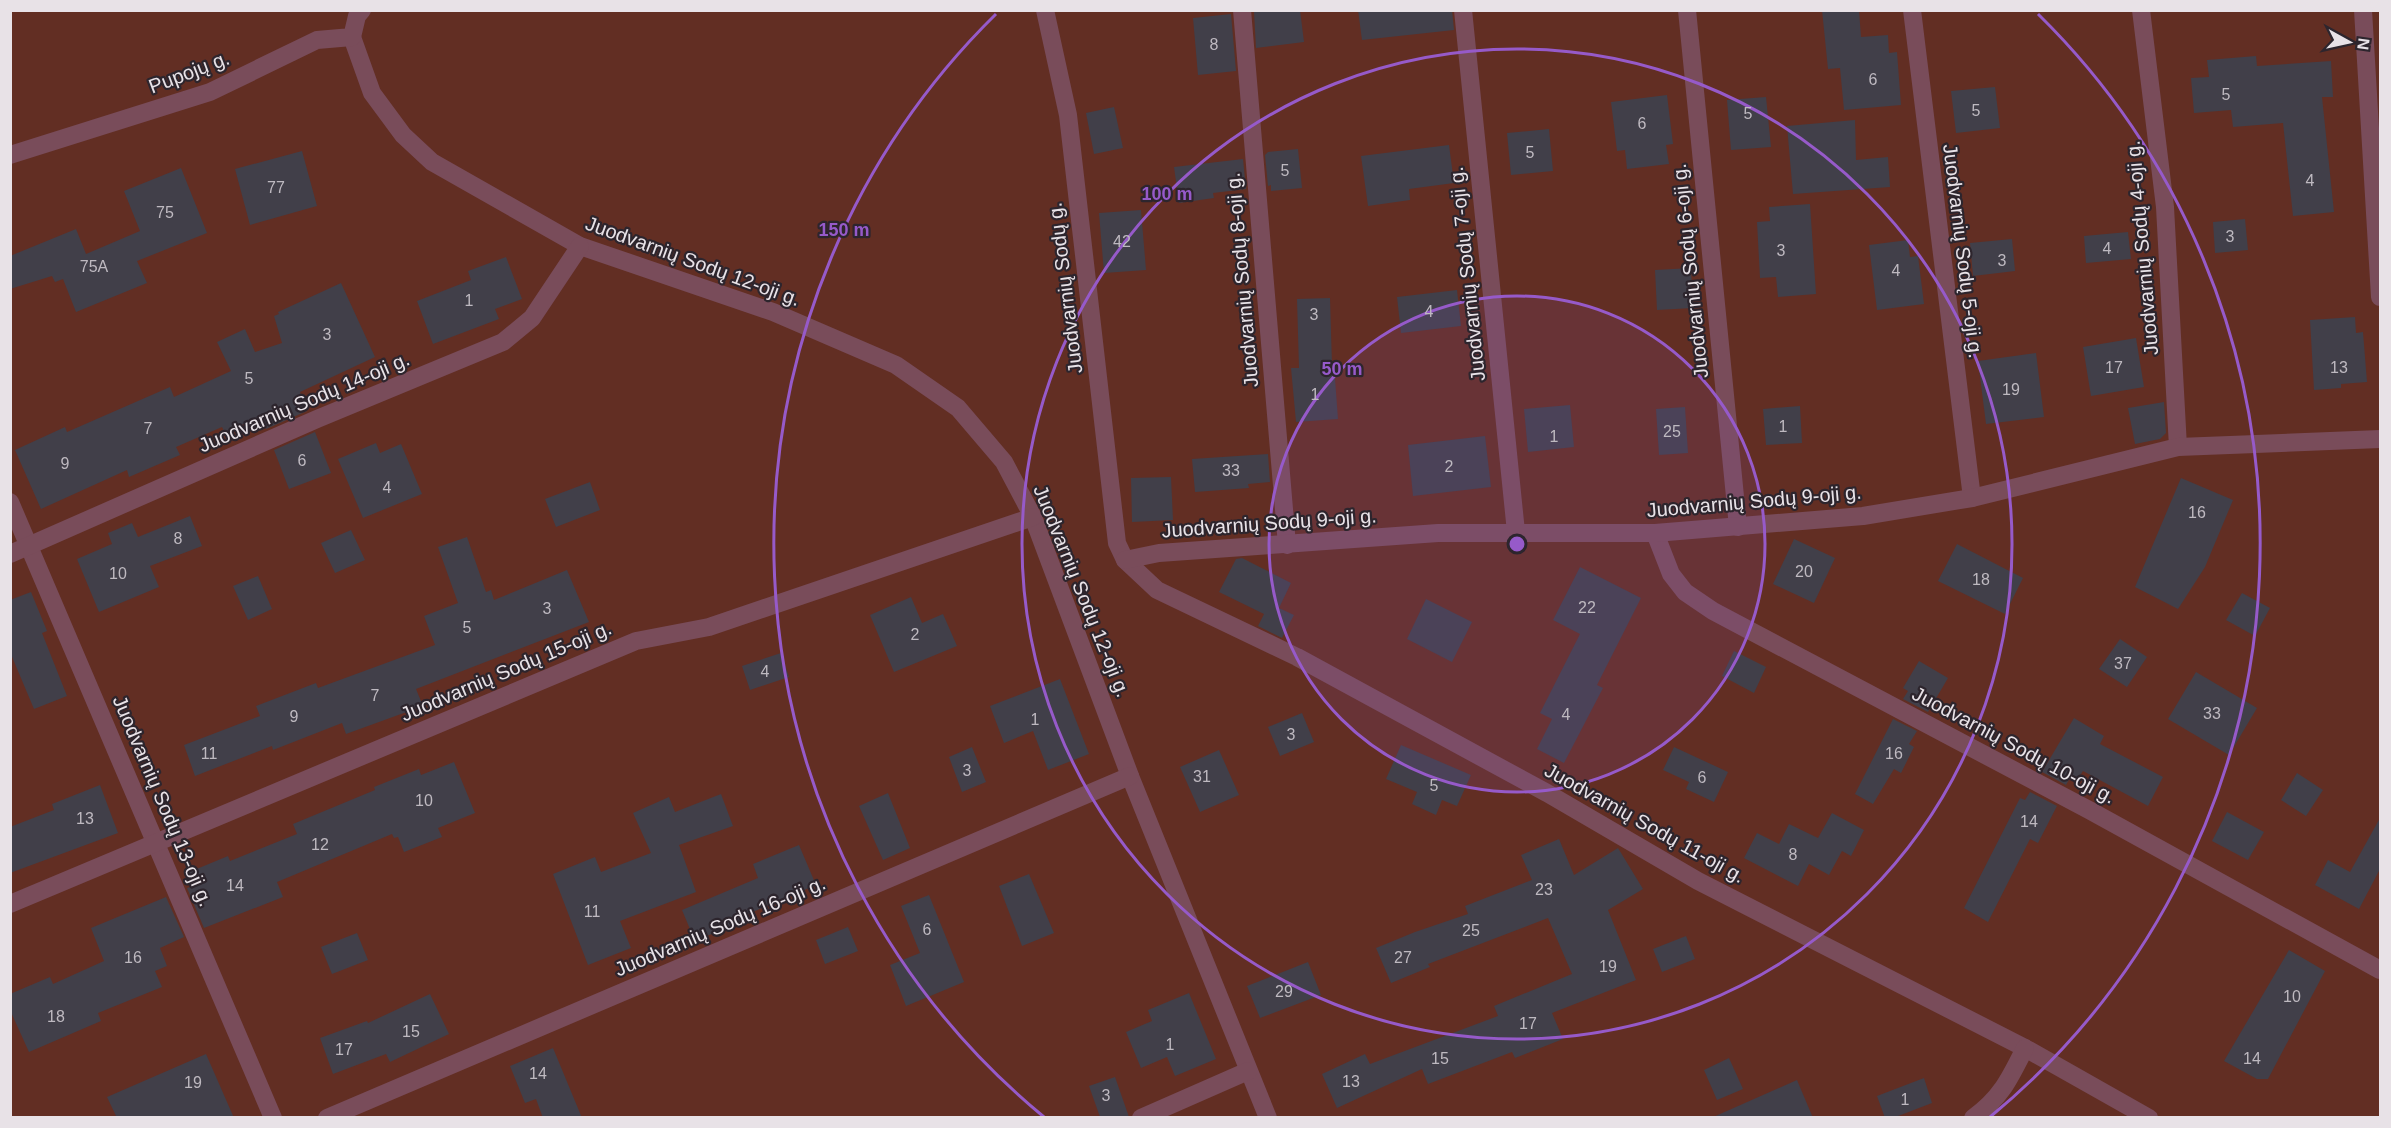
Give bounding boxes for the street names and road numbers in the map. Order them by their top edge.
street label: Pupojų g. [146,47,232,97]
street label: Juodvarnių Sodų 4-oji g. [2122,140,2162,356]
street label: Juodvarnių Sodų 5-oji g. [1939,143,1987,359]
street label: Juodvarnių Sodų 6-oji g. [1668,163,1712,379]
street label: Juodvarnių Sodų 7-oji g. [1445,166,1489,382]
street label: Juodvarnių Sodų 8-oji g. [1222,172,1262,388]
street label: Juodvarnių Sodų g. [1044,201,1086,375]
street label: Juodvarnių Sodų 12-oji g. [583,212,803,310]
street label: Juodvarnių Sodų 14-oji g. [195,348,413,456]
street label: Juodvarnių Sodų 9-oji g. [1646,481,1862,521]
street label: Juodvarnių Sodų 12-oji g. [1029,482,1135,700]
street label: Juodvarnių Sodų 9-oji g. [1161,505,1377,541]
street label: Juodvarnių Sodų 15-oji g. [397,617,615,725]
street label: Juodvarnių Sodų 10-oji g. [1909,682,2119,808]
street label: Juodvarnių Sodų 13-oji g. [109,692,217,910]
street label: Juodvarnių Sodų 11-oji g. [1541,759,1749,887]
street label: Juodvarnių Sodų 16-oji g. [611,872,829,980]

